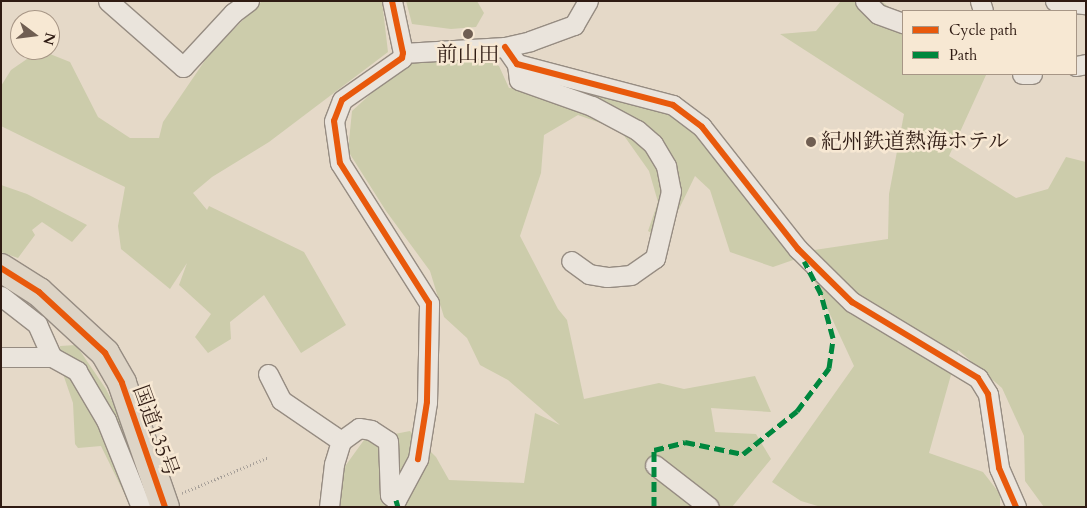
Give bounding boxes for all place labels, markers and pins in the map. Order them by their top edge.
marker: 前山田 [462,28,474,40]
place label: 前山田 [437,42,499,68]
place label: 紀州鉄道熱海ホテル [821,129,1010,155]
marker: 紀州鉄道熱海ホテル [805,136,817,148]

